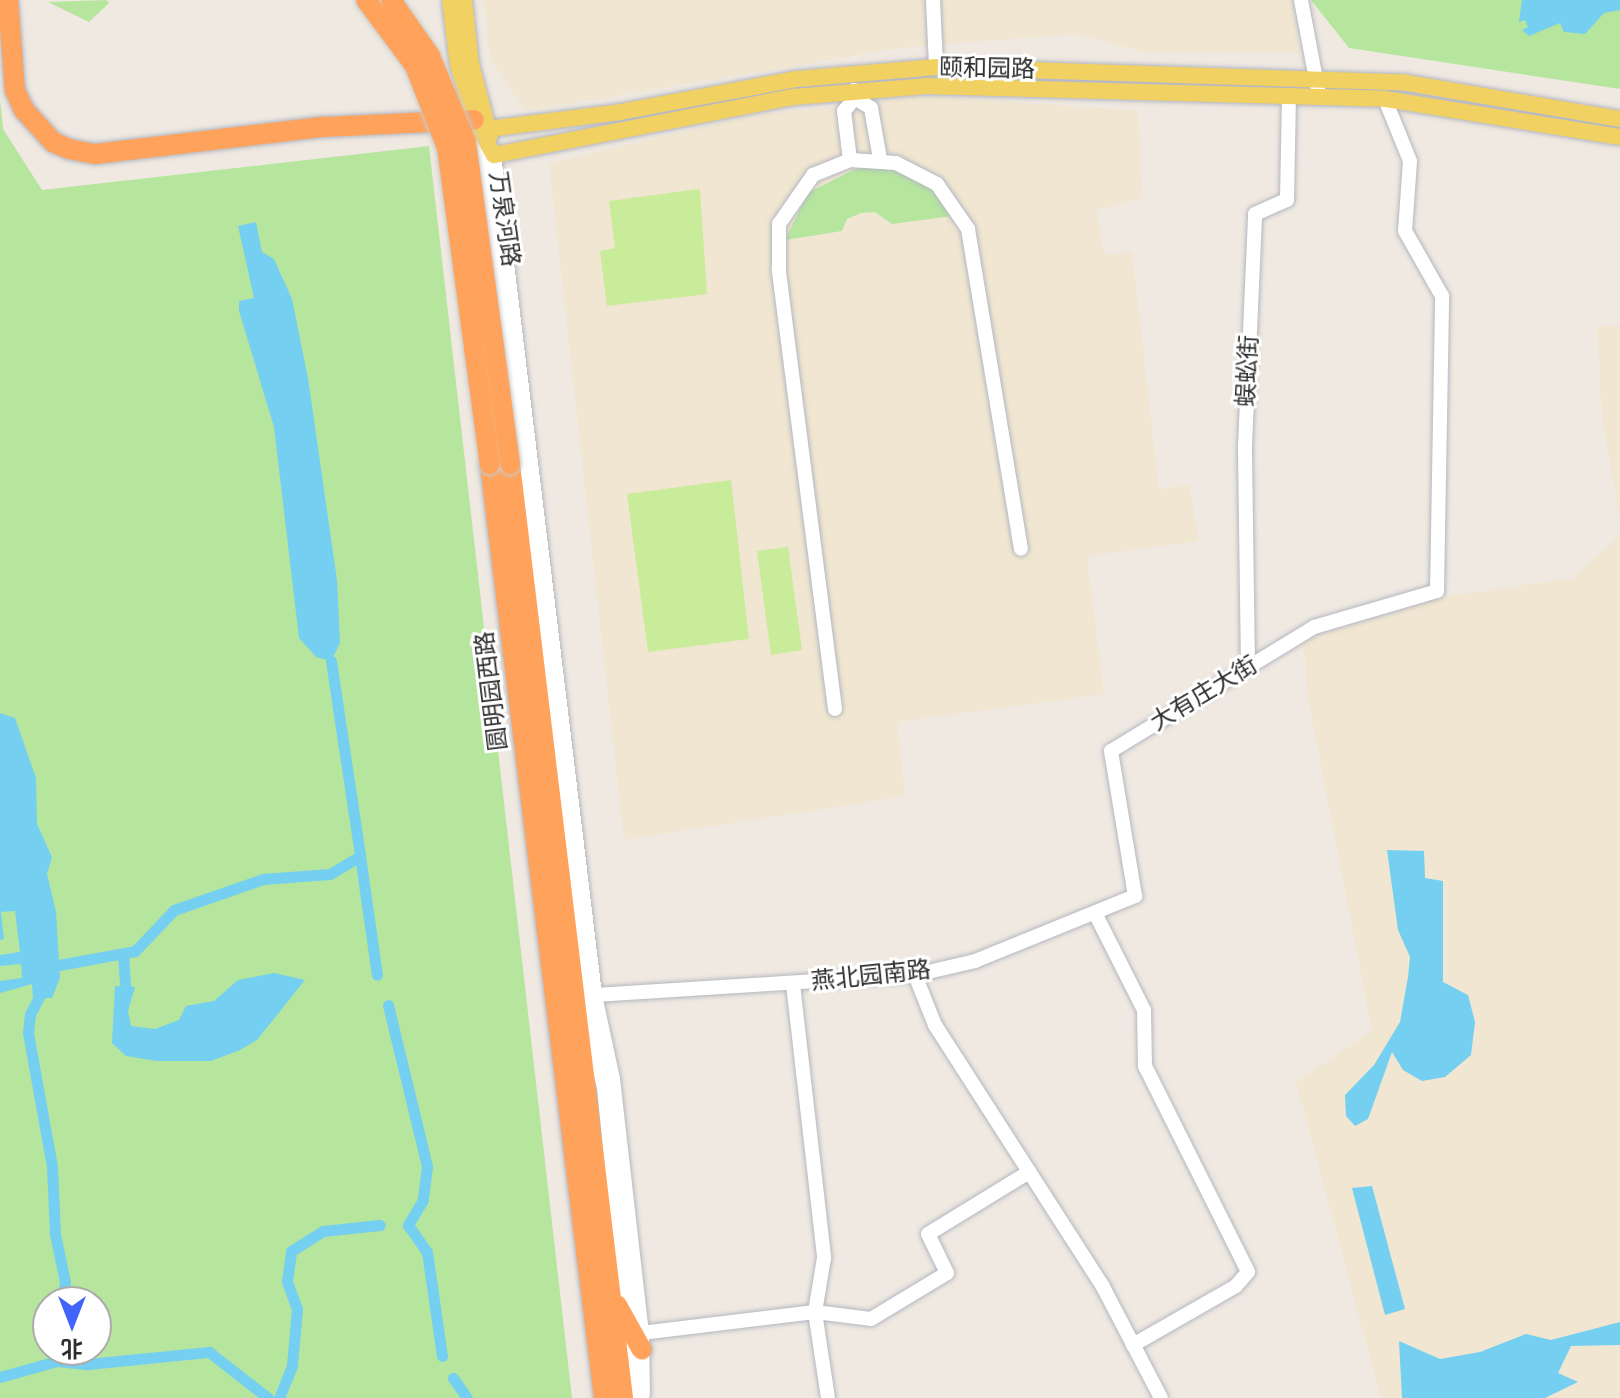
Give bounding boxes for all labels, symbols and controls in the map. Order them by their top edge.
street label: 颐和园路 [939,54,1035,84]
street label: 万泉河路 [483,169,525,269]
street label: 蜈蚣街 [1232,334,1264,408]
street label: 圆明园西路 [470,630,514,752]
street label: 大有庄大街 [1145,651,1263,737]
street label: 燕北园南路 [810,955,932,997]
north arrow [32,1286,112,1366]
text: 北 [61,1335,83,1362]

